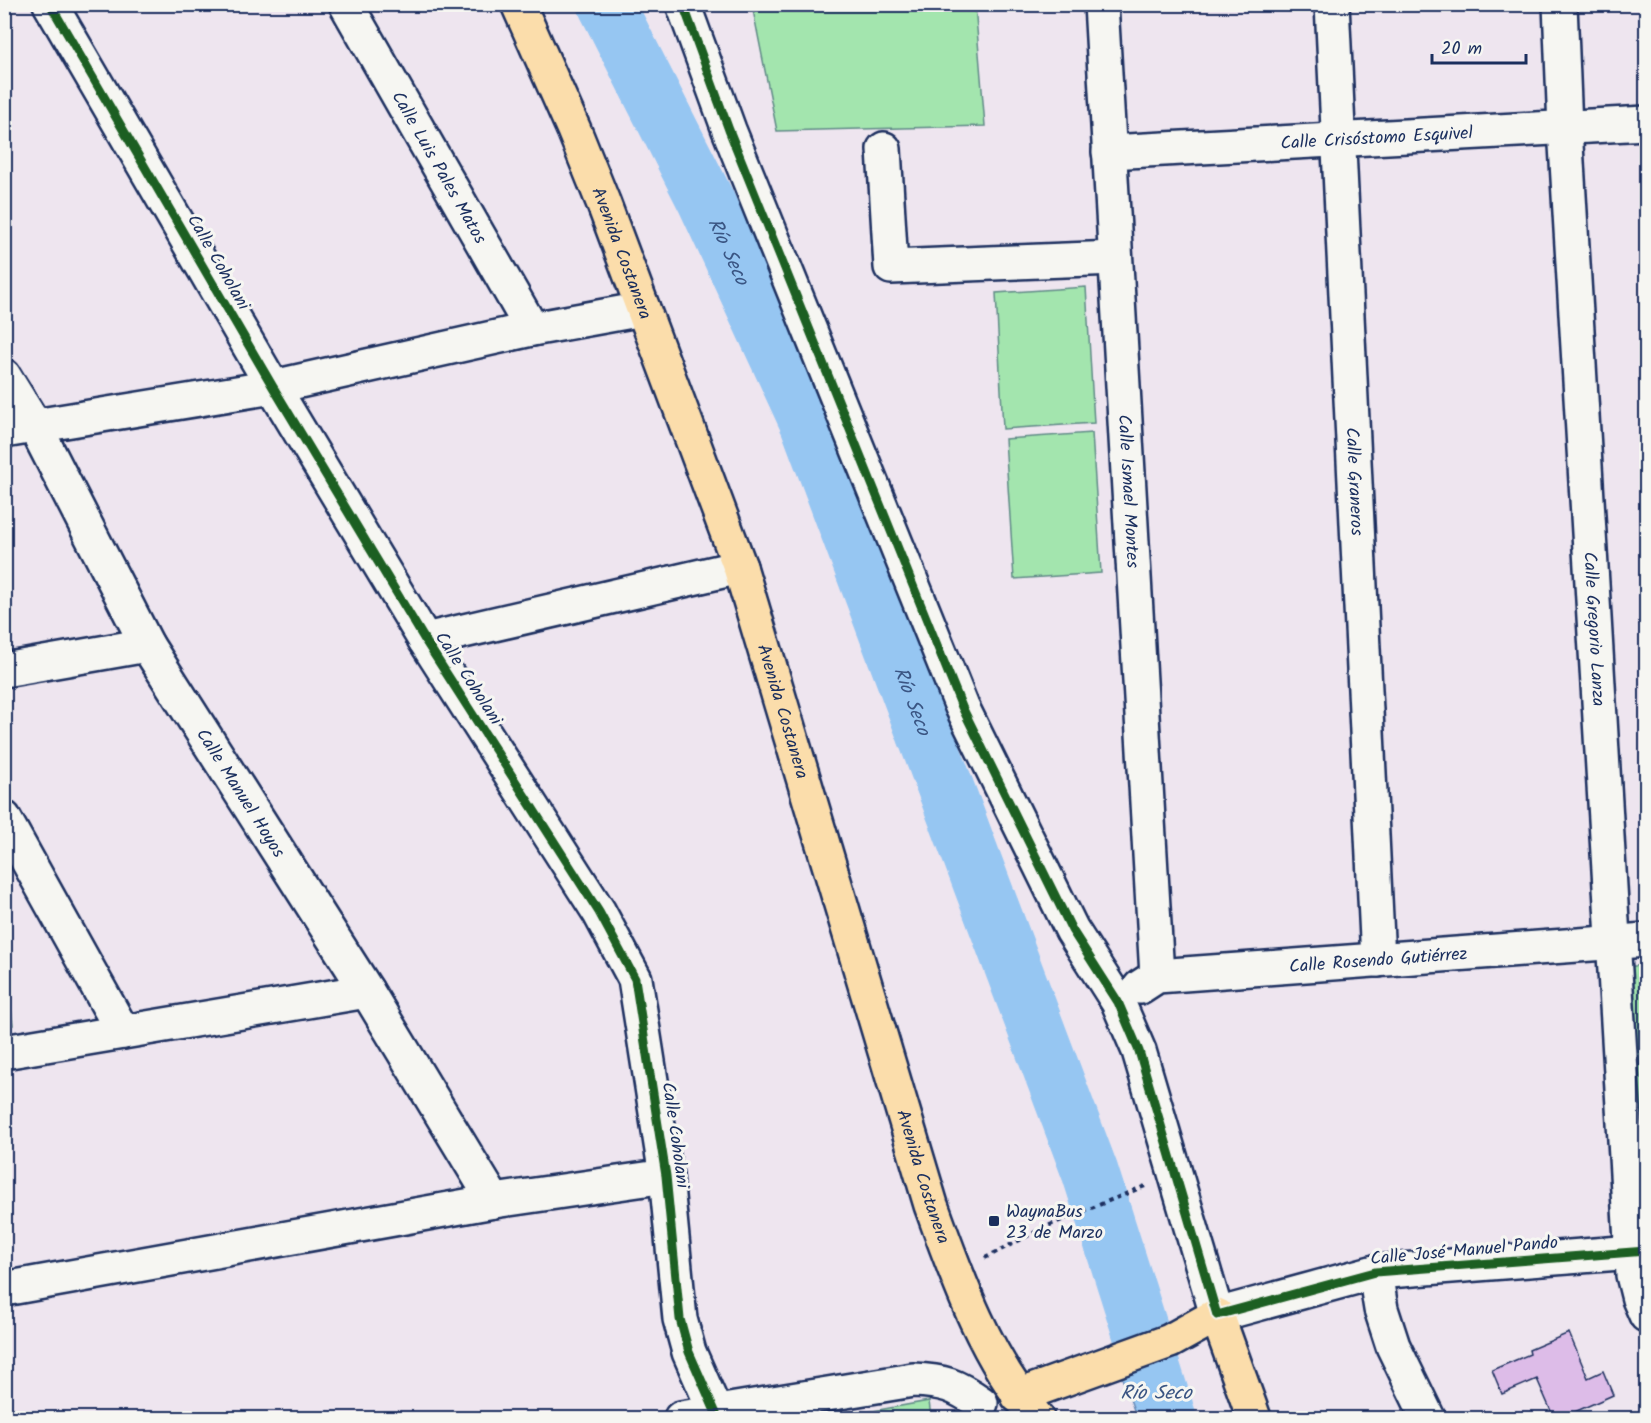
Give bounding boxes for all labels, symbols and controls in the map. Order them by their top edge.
scale bar [1432,27,1526,65]
text: 20 m [1441,35,1482,64]
street label: Calle Luis Pales Matos [383,86,494,250]
street label: Calle Crisóstomo Esquivel [1280,119,1474,159]
street label: Avenida Costanera [582,183,659,324]
street label: Calle Coholani [178,209,257,317]
water label: Río Seco [698,213,757,293]
street label: Calle Ismael Montes [1109,414,1146,569]
street label: Calle Graneros [1336,427,1371,537]
street label: Calle Gregorio Lanza [1574,551,1612,707]
street label: Calle Coholani [426,626,509,732]
street label: Avenida Costanera [748,641,816,783]
water label: Río Seco [883,662,939,742]
street label: Calle Manuel Hoyos [188,723,292,864]
street label: Calle Rosendo Gutiérrez [1288,940,1468,982]
street label: Calle Coholani [653,1080,696,1191]
street label: Avenida Costanera [887,1106,957,1248]
place label: WaynaBus 23 de Marzo [1006,1198,1103,1248]
marker: WaynaBus 23 de Marzo [987,1214,1001,1228]
street label: Calle José Manuel Pando [1369,1229,1559,1274]
water label: Río Seco [1120,1378,1193,1410]

